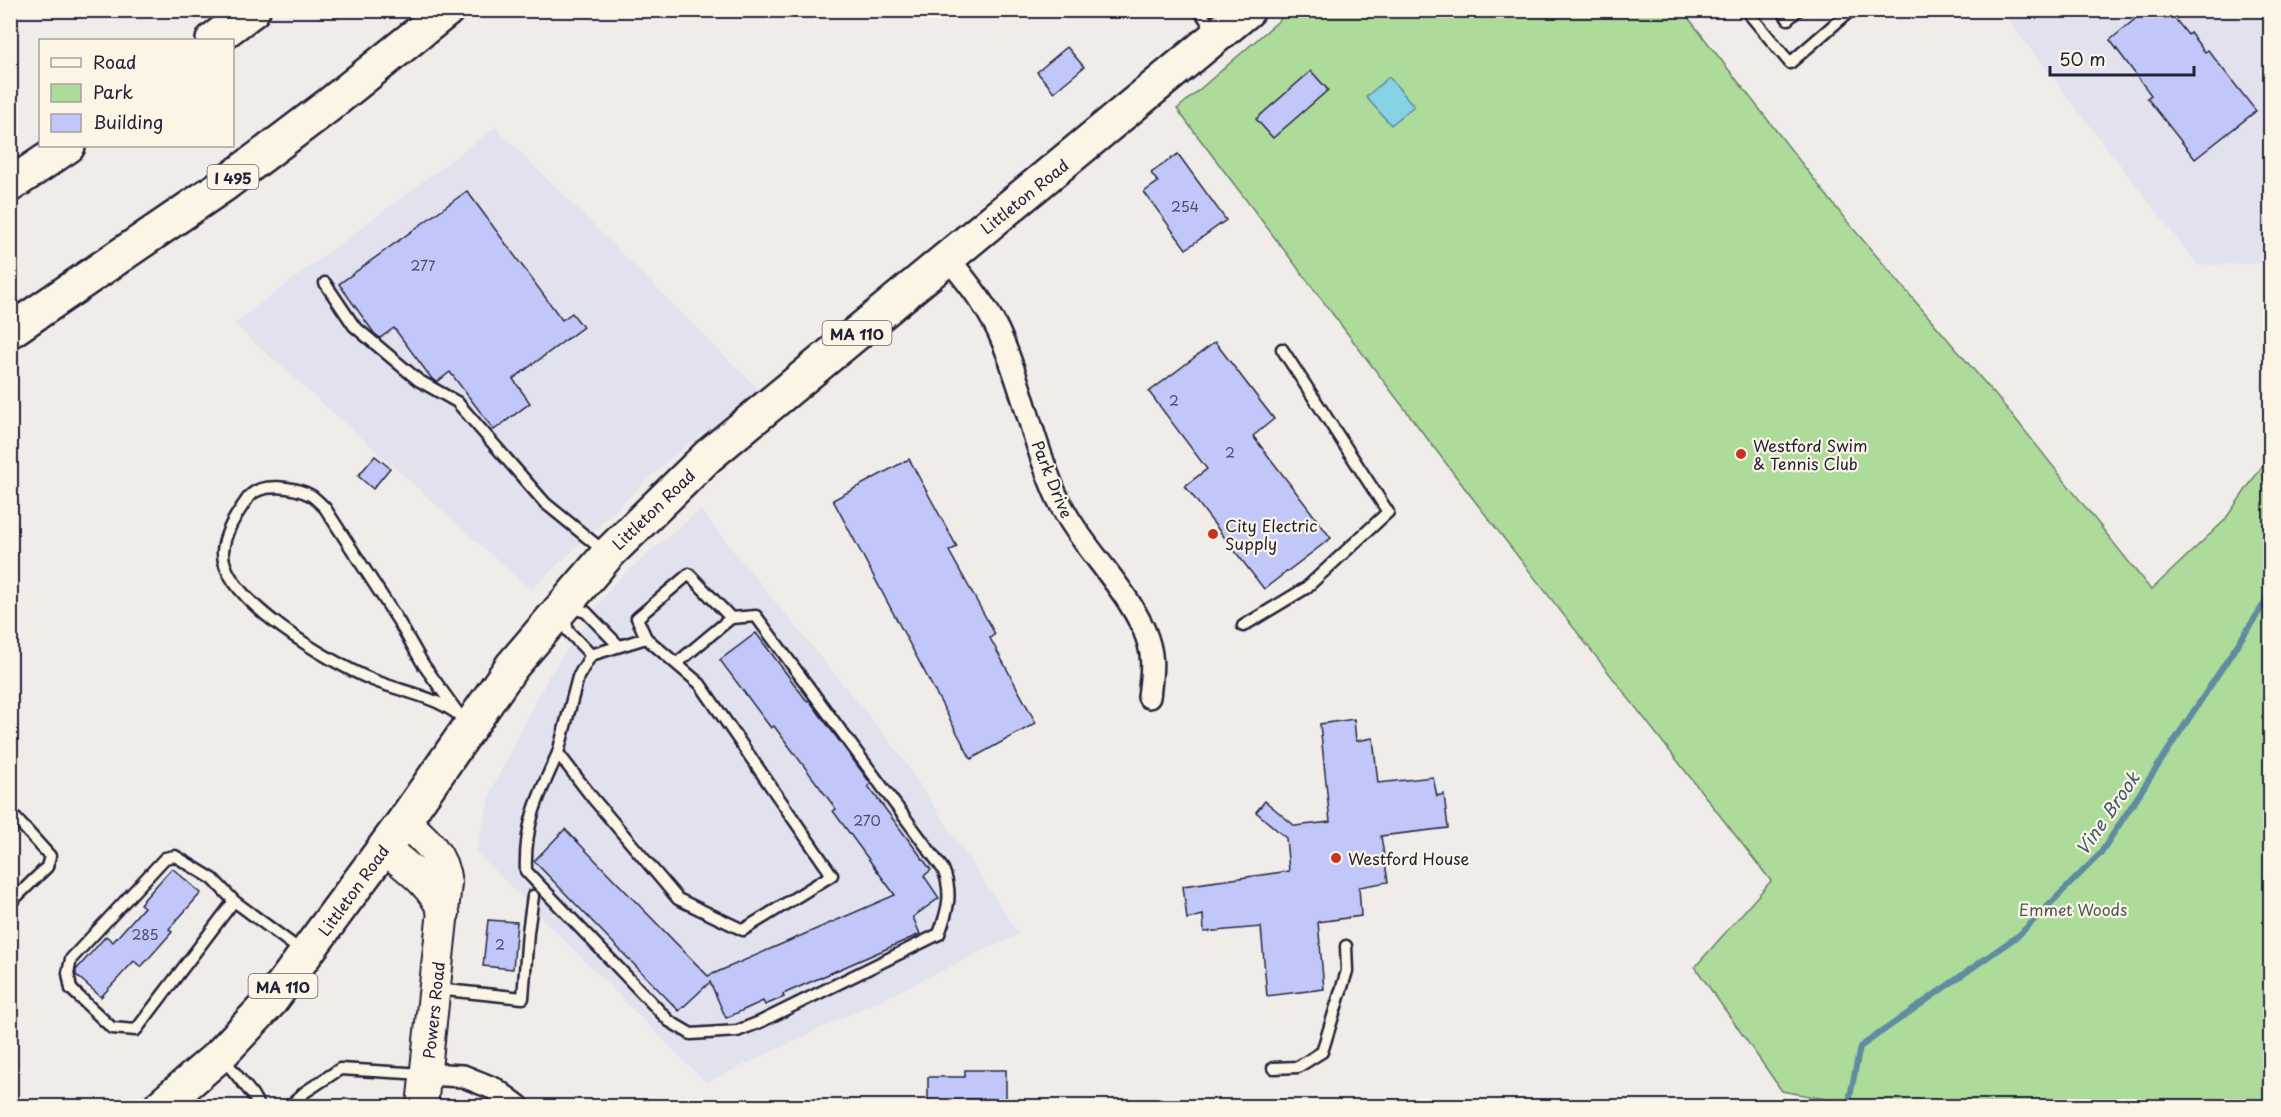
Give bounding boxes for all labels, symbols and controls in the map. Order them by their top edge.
legend [39,39,234,147]
scale bar [2050,39,2194,77]
text: 50 m [2059,45,2106,72]
text: Road [93,48,137,75]
text: Park [93,78,133,105]
text: Building [93,108,163,135]
street label: Littleton Road [975,153,1073,239]
road number: I 495 [208,165,258,189]
house number: 254 [1171,196,1199,217]
house number: 277 [411,255,436,276]
road number: MA 110 [822,321,892,345]
house number: 2 [1169,390,1179,411]
place label: Westford Swim & Tennis Club [1753,433,1868,475]
street label: Park Drive [1027,437,1079,521]
house number: 2 [1225,442,1235,463]
marker: Westford Swim & Tennis Club [1734,447,1748,461]
street label: Littleton Road [606,463,700,555]
place label: City Electric Supply [1225,513,1318,555]
marker: City Electric Supply [1206,527,1220,541]
water label: Vine Brook [2068,765,2146,860]
house number: 270 [853,810,881,831]
street label: Littleton Road [312,839,394,941]
place label: Westford House [1348,846,1470,870]
marker: Westford House [1329,851,1343,865]
park label: Emmet Woods [2019,897,2127,921]
house number: 285 [131,924,159,945]
house number: 2 [495,934,505,955]
street label: Powers Road [416,960,450,1060]
road number: MA 110 [248,974,318,998]

